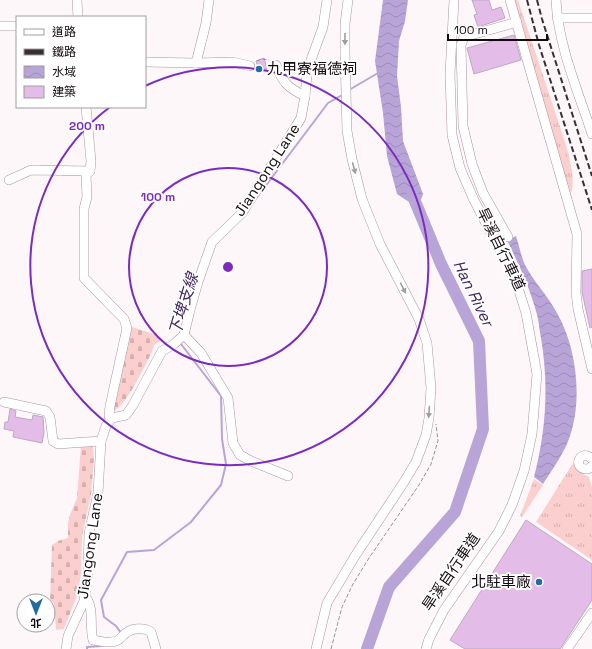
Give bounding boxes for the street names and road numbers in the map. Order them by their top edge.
street label: Jiangong Lane [230,120,304,220]
street label: 旱溪自行車道 [473,204,530,293]
street label: Jiangong Lane [73,492,106,600]
street label: 旱溪自行車道 [418,529,484,614]

